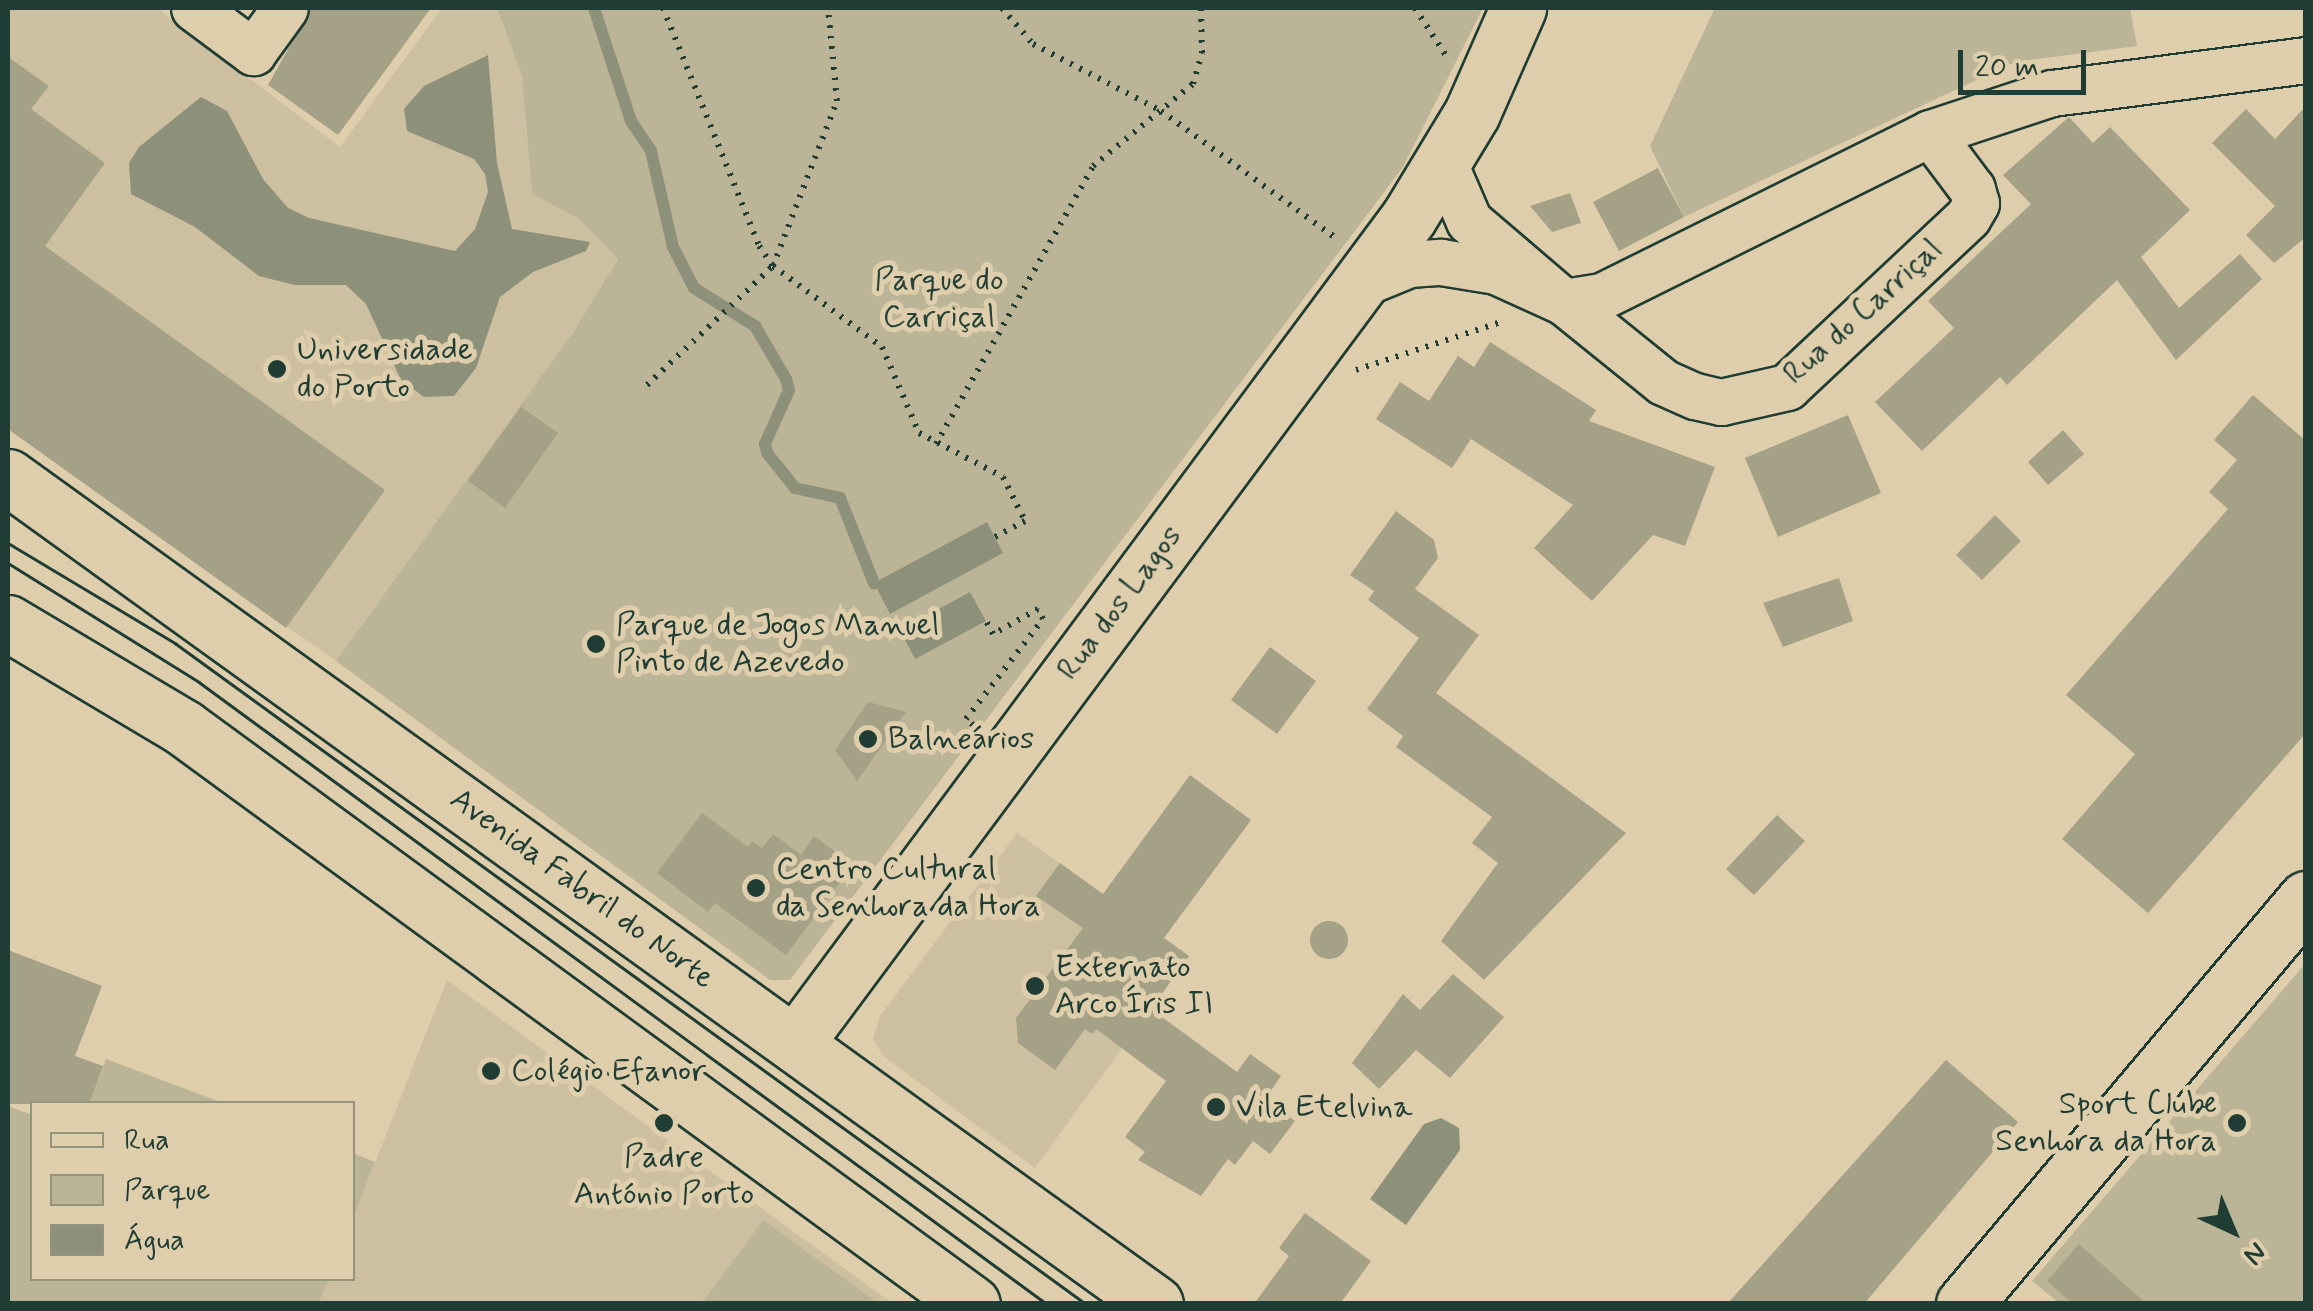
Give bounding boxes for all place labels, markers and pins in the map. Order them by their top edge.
place label: Universidade do Porto [297,332,473,407]
marker: Universidade do Porto [266,358,288,380]
place label: Parque de Jogos Manuel Pinto de Azevedo [616,607,930,682]
marker: Parque de Jogos Manuel Pinto de Azevedo [585,633,607,655]
place label: Balneários [888,720,1034,758]
marker: Balneários [857,728,879,750]
place label: Centro Cultural da Senhora da Hora [776,851,1034,926]
marker: Centro Cultural da Senhora da Hora [745,877,767,899]
place label: Externato Arco Íris II [1055,949,1221,1024]
marker: Externato Arco Íris II [1024,975,1046,997]
place label: Colégio Efanor [511,1052,705,1090]
marker: Colégio Efanor [480,1060,502,1082]
place label: Sport Clube Senhora da Hora [1998,1086,2217,1161]
place label: Vila Etelvina [1236,1088,1409,1126]
marker: Vila Etelvina [1205,1096,1227,1118]
marker: Padre António Porto [653,1112,675,1134]
marker: Sport Clube Senhora da Hora [2226,1112,2248,1134]
place label: Padre António Porto [576,1139,752,1214]

